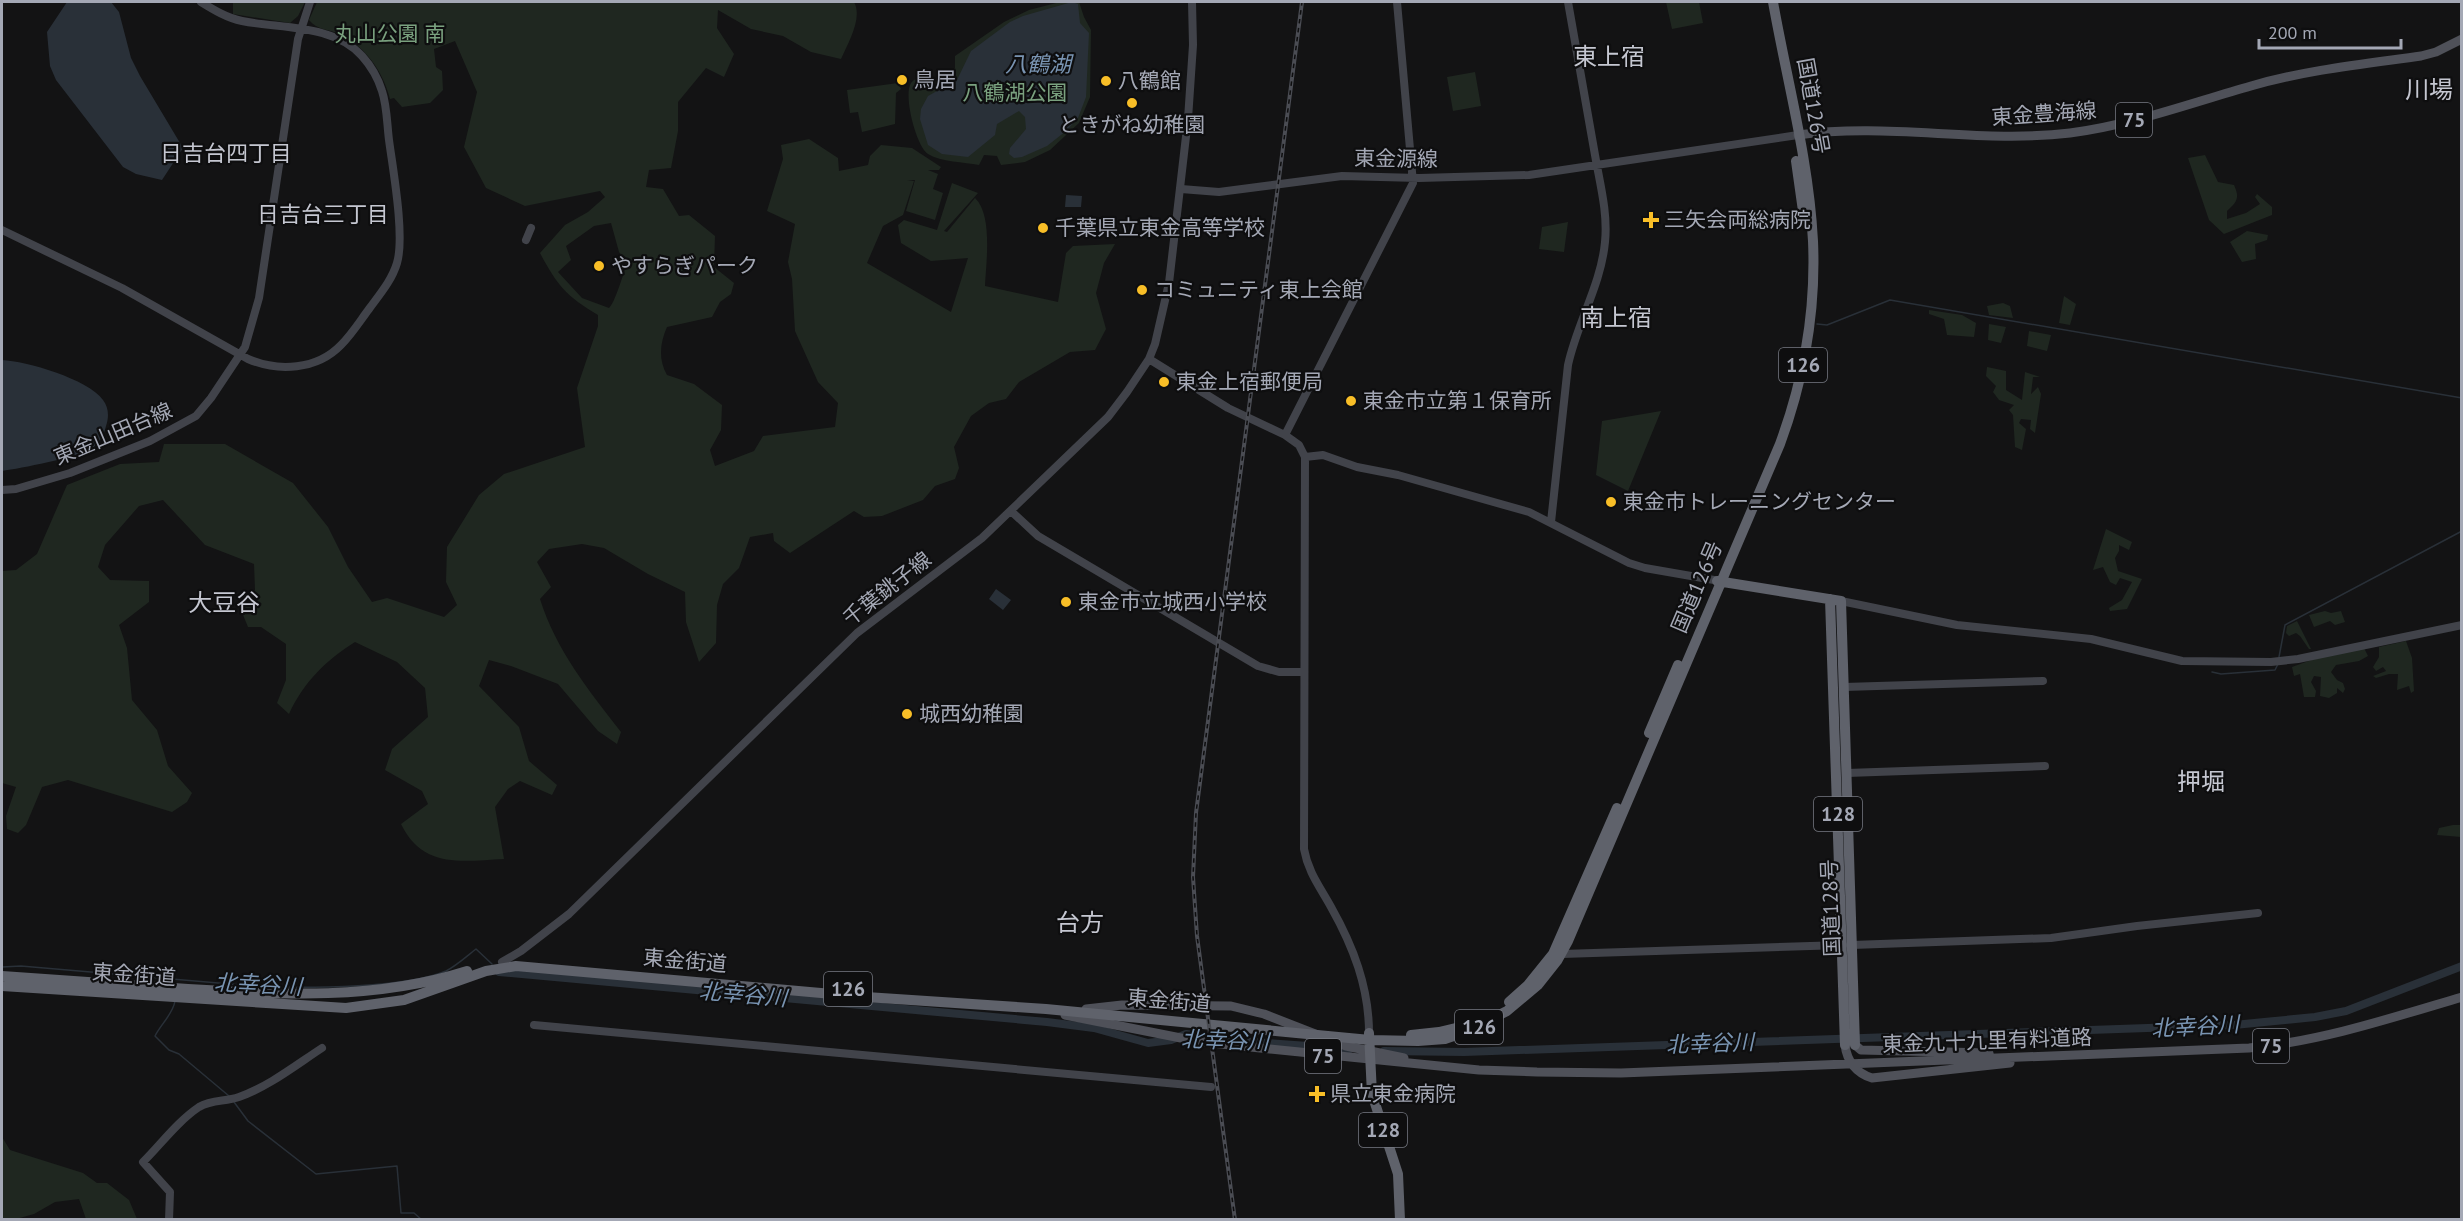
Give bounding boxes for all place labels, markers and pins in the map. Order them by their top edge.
place label: 鳥居 [914,66,956,93]
place label: 八鶴館 [1118,67,1181,94]
marker: 鳥居 [895,73,909,87]
marker: 八鶴館 [1099,74,1113,88]
marker: ときがね幼稚園 [1125,96,1139,110]
place label: ときがね幼稚園 [1059,111,1206,138]
place label: 三矢会両総病院 [1664,206,1811,233]
marker: 三矢会両総病院 [1642,211,1660,229]
place label: 千葉県立東金高等学校 [1055,214,1265,241]
marker: 千葉県立東金高等学校 [1036,221,1050,235]
place label: やすらぎパーク [611,252,758,279]
marker: やすらぎパーク [592,259,606,273]
place label: コミュニティ東上会館 [1154,276,1363,303]
marker: コミュニティ東上会館 [1135,283,1149,297]
place label: 東金上宿郵便局 [1176,368,1323,395]
marker: 東金上宿郵便局 [1157,375,1171,389]
place label: 東金市立第１保育所 [1363,387,1552,414]
marker: 東金市立第１保育所 [1344,394,1358,408]
place label: 東金市トレーニングセンター [1623,488,1896,515]
marker: 東金市トレーニングセンター [1604,495,1618,509]
place label: 東金市立城西小学校 [1078,588,1267,615]
marker: 東金市立城西小学校 [1059,595,1073,609]
place label: 城西幼稚園 [919,700,1024,727]
marker: 城西幼稚園 [900,707,914,721]
place label: 県立東金病院 [1330,1080,1456,1107]
marker: 県立東金病院 [1308,1085,1326,1103]

